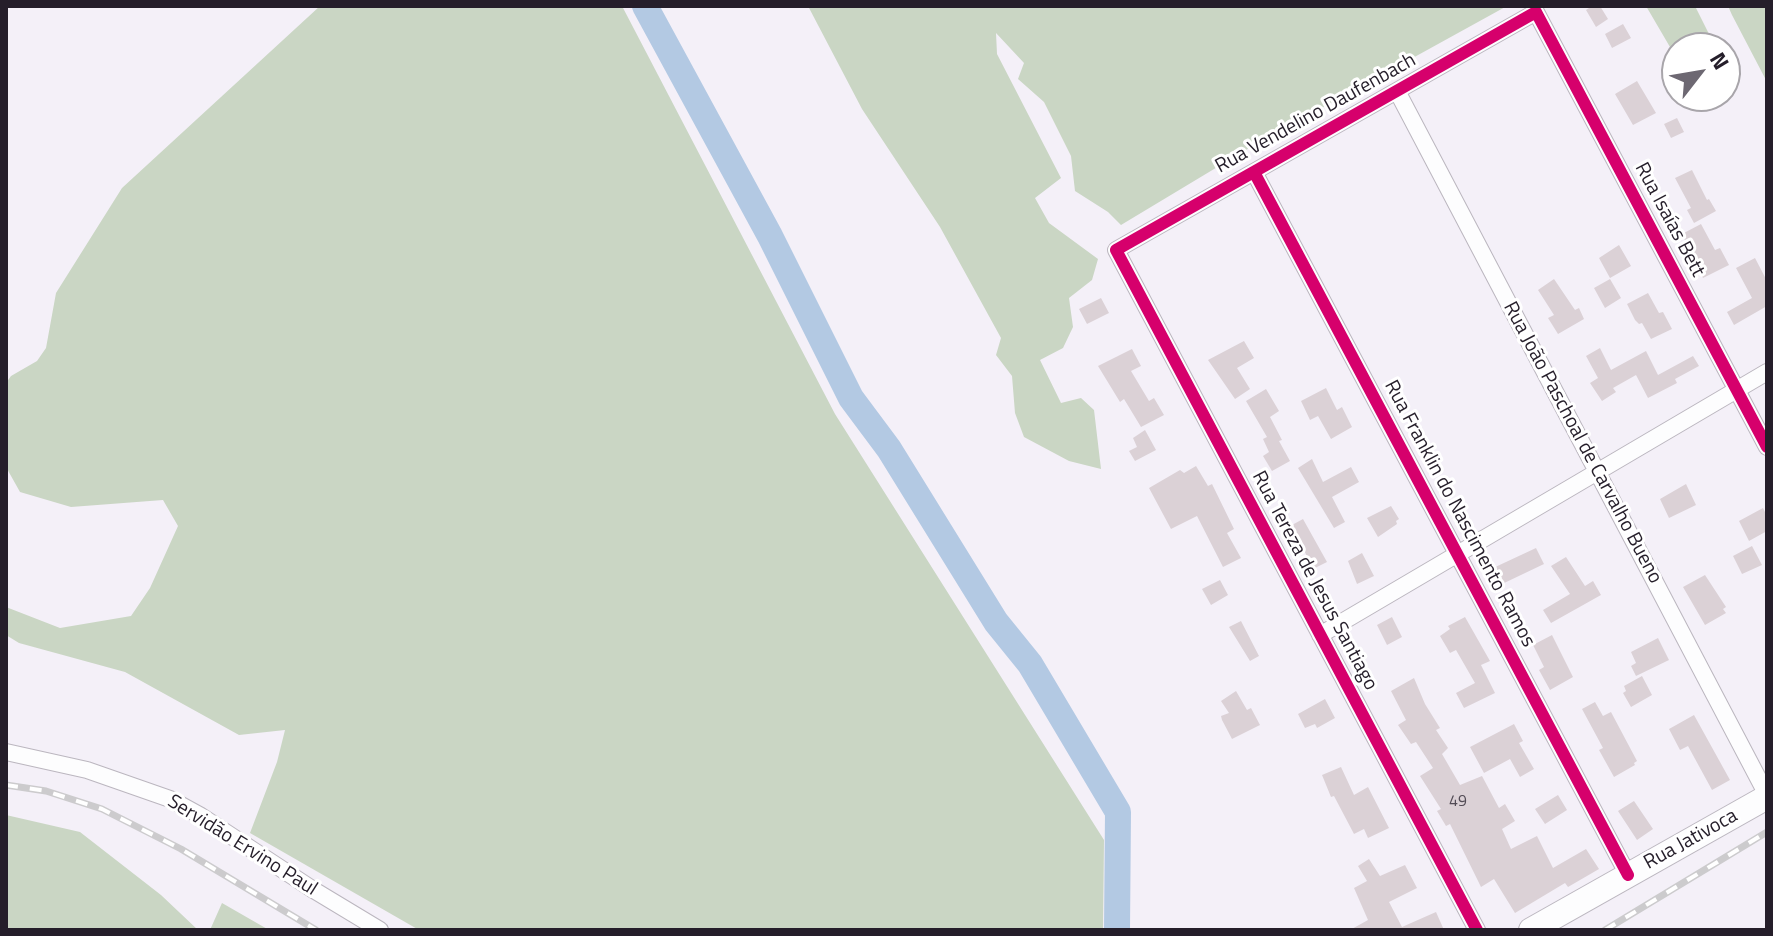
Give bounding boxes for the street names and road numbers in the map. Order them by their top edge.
street label: Rua Vendelino Daufenbach [1212,49,1420,179]
street label: Rua Isaías Bett [1629,159,1709,281]
street label: Rua João Paschoal de Carvalho Bueno [1497,298,1667,588]
street label: Rua Franklin do Nascimento Ramos [1378,377,1540,651]
street label: Rua Tereza de Jesus Santiago [1246,467,1382,695]
street label: Servidão Ervino Paul [163,790,321,902]
street label: Rua Jativoca [1640,804,1742,876]

